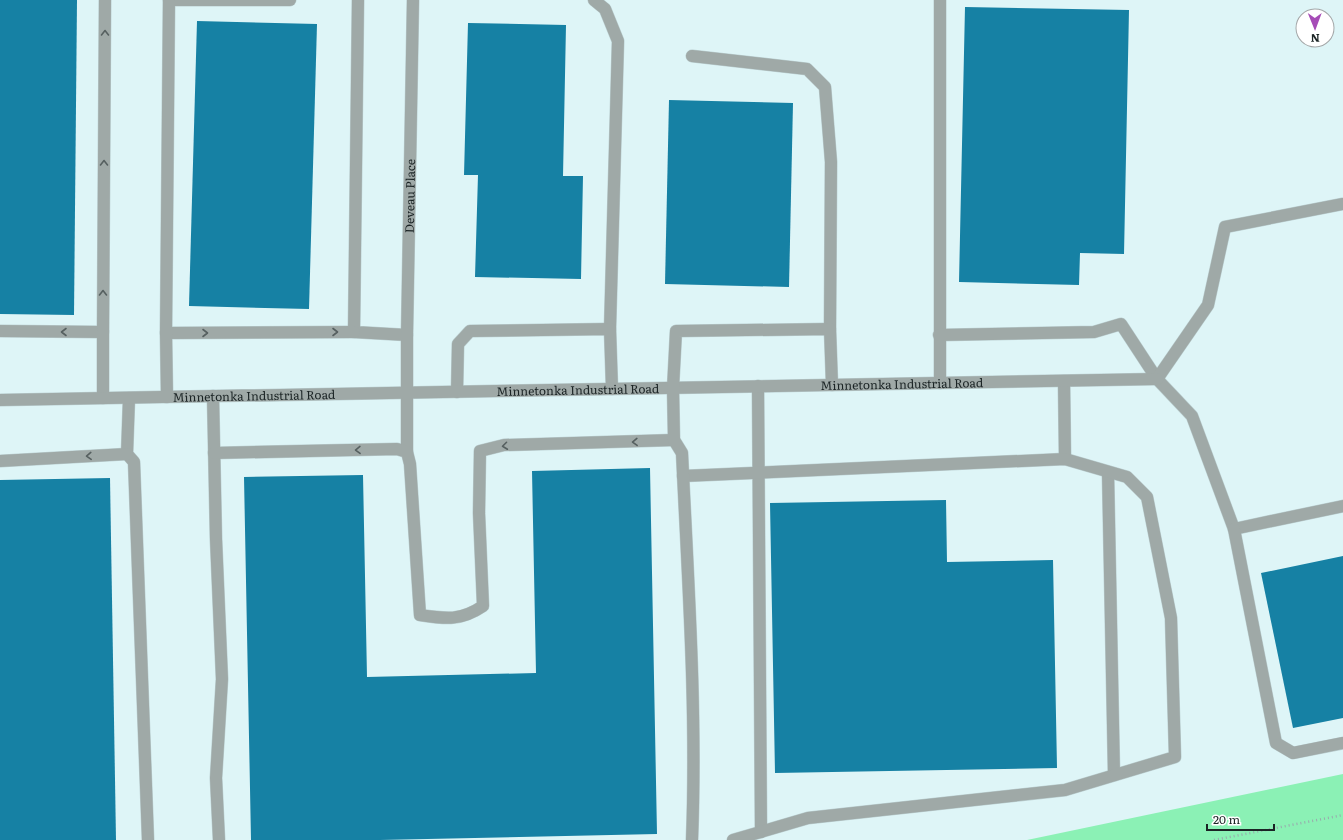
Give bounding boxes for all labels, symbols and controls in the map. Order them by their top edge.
north arrow [1295,8,1335,48]
one-way arrow [101,30,109,36]
text: N [1310,31,1320,47]
street label: Deveau Place [400,159,419,233]
one-way arrow [100,160,108,166]
one-way arrow [99,290,107,296]
one-way arrow [61,328,67,336]
one-way arrow [332,328,338,336]
one-way arrow [202,329,208,337]
street label: Minnetonka Industrial Road [820,373,984,394]
street label: Minnetonka Industrial Road [496,379,660,400]
street label: Minnetonka Industrial Road [172,385,336,406]
one-way arrow [632,438,638,446]
one-way arrow [502,441,508,450]
one-way arrow [355,445,361,454]
one-way arrow [85,452,92,461]
scale bar [1207,806,1274,832]
text: 20 m [1213,810,1240,828]

